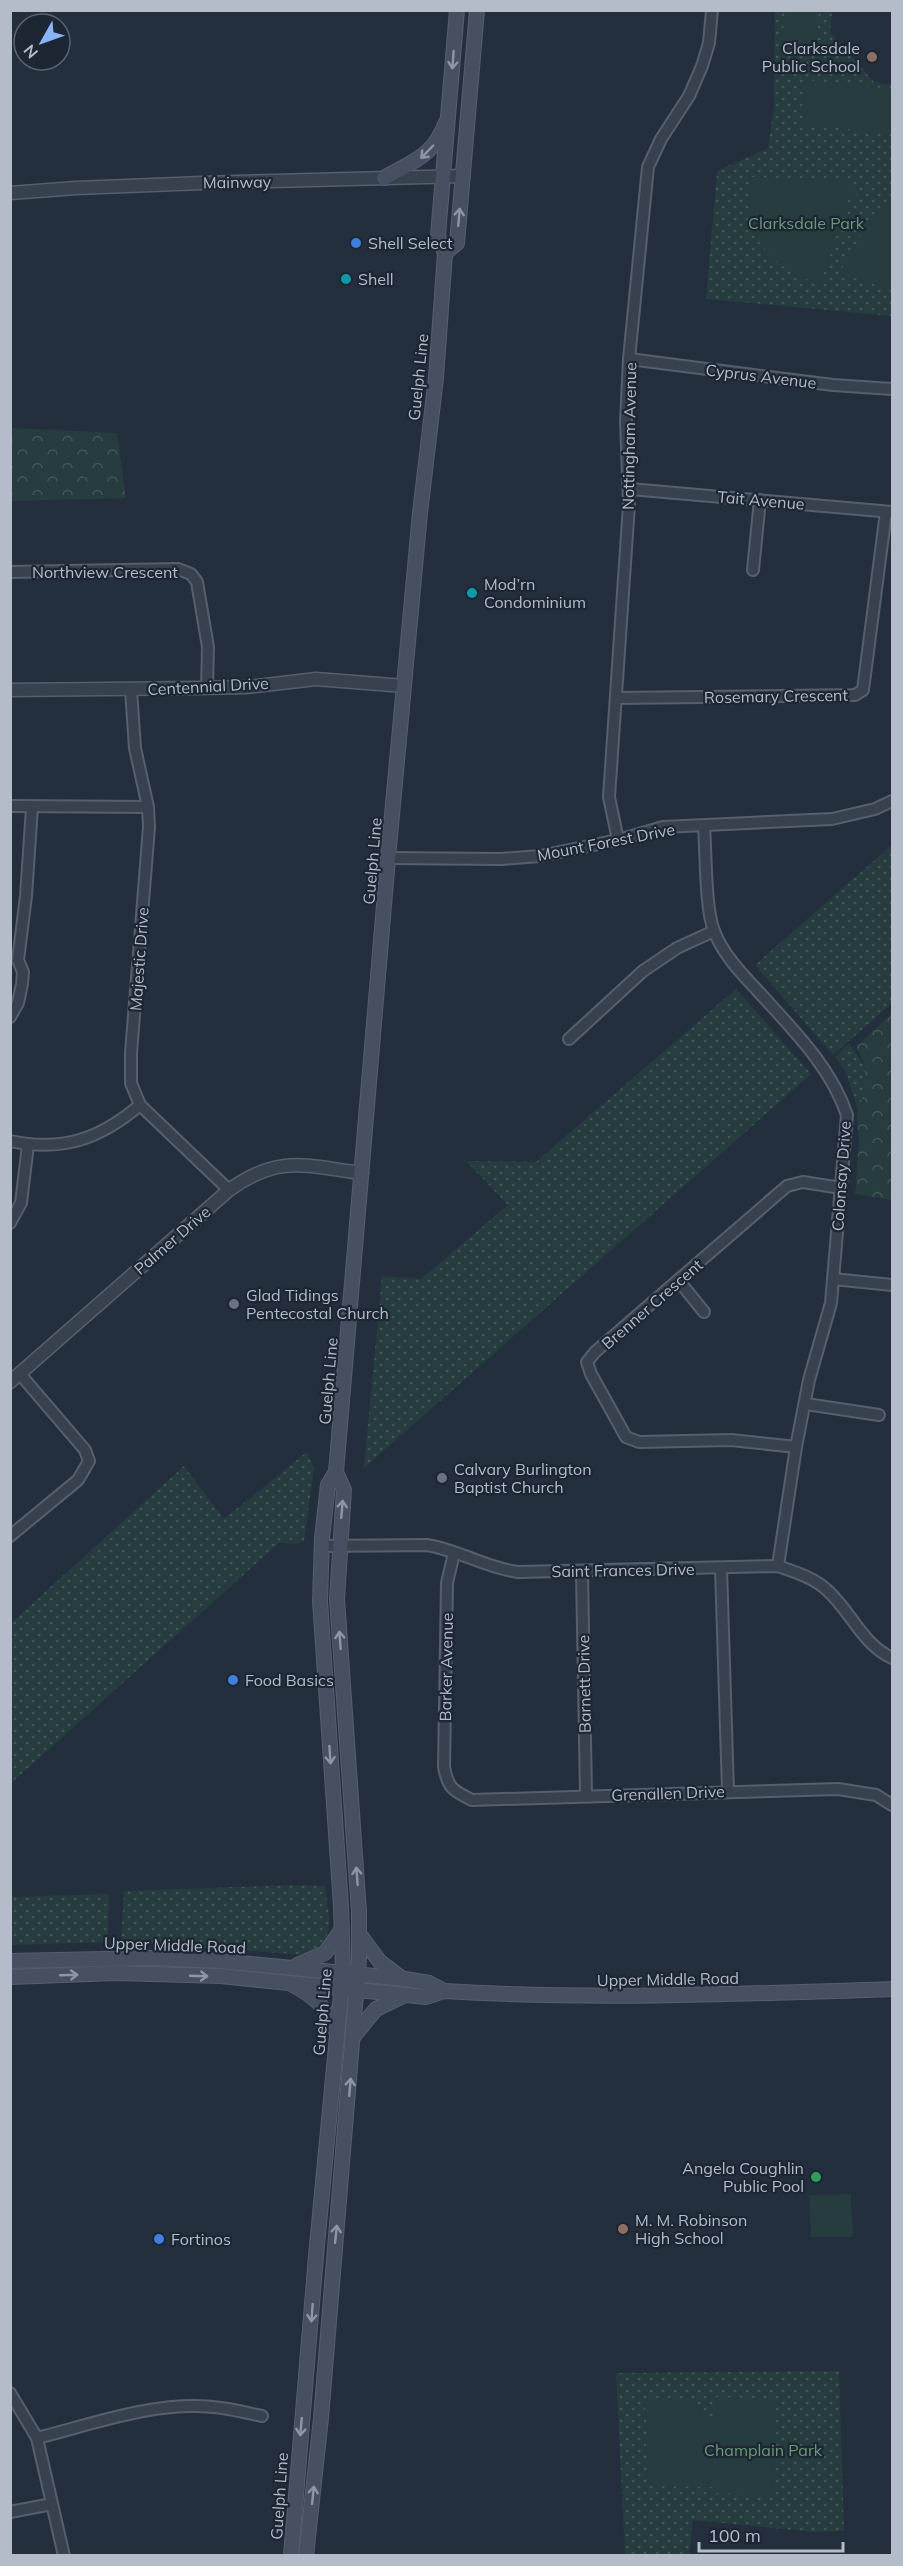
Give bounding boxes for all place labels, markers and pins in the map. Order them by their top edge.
place label: Clarksdale Public School [762,38,860,76]
marker: Clarksdale Public School [865,50,879,64]
place label: Shell Select [368,233,453,253]
marker: Shell Select [349,236,363,250]
place label: Shell [358,269,394,289]
marker: Shell [339,272,353,286]
place label: Mod’rn Condominium [484,574,586,612]
marker: Mod’rn Condominium [465,586,479,600]
place label: Glad Tidings Pentecostal Church [246,1285,389,1323]
marker: Glad Tidings Pentecostal Church [227,1297,241,1311]
place label: Calvary Burlington Baptist Church [454,1459,592,1497]
marker: Calvary Burlington Baptist Church [435,1471,449,1485]
place label: Food Basics [245,1670,334,1690]
marker: Food Basics [226,1673,240,1687]
place label: Angela Coughlin Public Pool [682,2158,804,2196]
marker: Angela Coughlin Public Pool [809,2170,823,2184]
place label: M. M. Robinson High School [635,2210,747,2248]
marker: M. M. Robinson High School [616,2222,630,2236]
place label: Fortinos [171,2229,231,2249]
marker: Fortinos [152,2232,166,2246]

